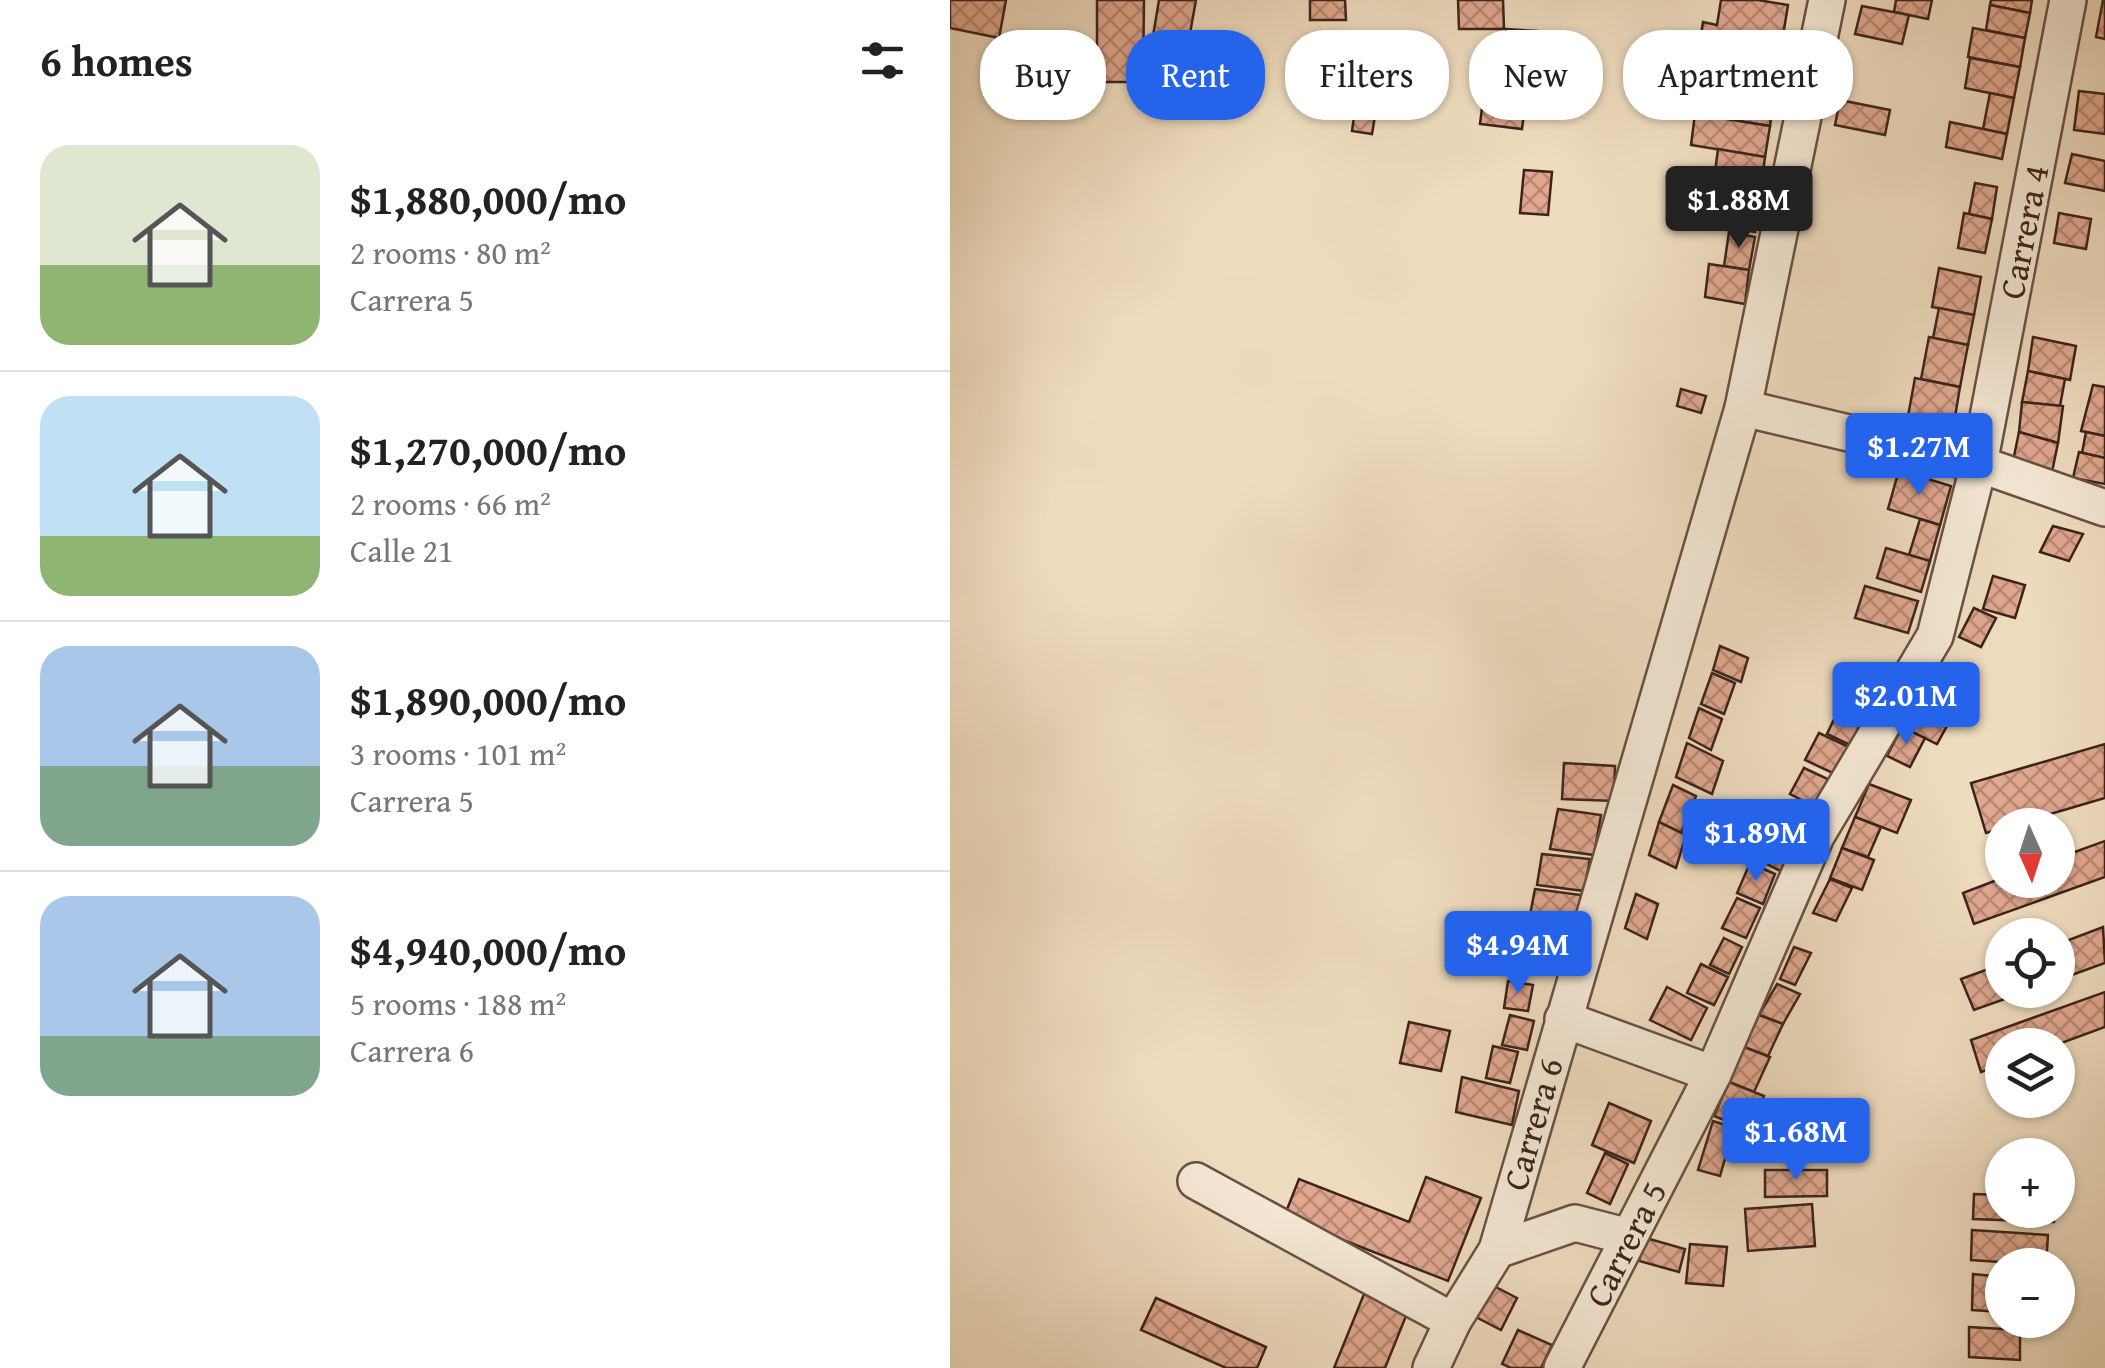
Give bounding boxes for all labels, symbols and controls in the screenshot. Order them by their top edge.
text: 6 homes [40,30,193,91]
chip: Buy [980,30,1106,120]
chip: Rent [1126,30,1265,120]
chip: Filters [1285,30,1449,120]
chip: New [1469,30,1603,120]
chip: Apartment [1623,30,1853,120]
icon: filters [855,33,910,88]
street label: Carrera 4 [1986,161,2061,303]
pin: $1.88M [1658,166,1820,251]
text: $1,880,000/mo [350,168,626,229]
text: $1.88M [1688,175,1790,222]
icon: home [120,185,240,305]
text: 2 rooms · 80 m² [350,229,551,276]
text: Carrera 5 [350,276,474,323]
pin: $1.27M [1838,413,2000,498]
text: $1,270,000/mo [350,419,626,480]
text: $1.27M [1868,422,1970,469]
icon: home [120,436,240,556]
text: 2 rooms · 66 m² [350,480,551,527]
text: Calle 21 [350,527,453,574]
pin: $2.01M [1825,662,1987,747]
text: $1,890,000/mo [350,669,626,730]
text: $2.01M [1855,671,1957,718]
icon: home [120,686,240,806]
text: 3 rooms · 101 m² [350,730,566,777]
text: Carrera 5 [350,777,474,824]
pin: $1.89M [1675,799,1837,884]
text: $1.89M [1705,808,1807,855]
north arrow [1985,808,2075,898]
map controls [1985,808,2075,1338]
pin: $4.94M [1437,911,1599,996]
button: locate [1985,918,2075,1008]
text: $4,940,000/mo [350,919,626,980]
text: $4.94M [1467,920,1569,967]
icon: home [120,936,240,1056]
text: 5 rooms · 188 m² [350,980,566,1027]
text: Carrera 6 [350,1027,474,1074]
button: layers [1985,1028,2075,1118]
street label: Carrera 6 [1489,1052,1576,1196]
pin: $1.68M [1715,1098,1877,1183]
text: $1.68M [1745,1107,1847,1154]
button: + [1985,1138,2075,1228]
street label: Carrera 5 [1572,1172,1679,1316]
button: − [1985,1248,2075,1338]

